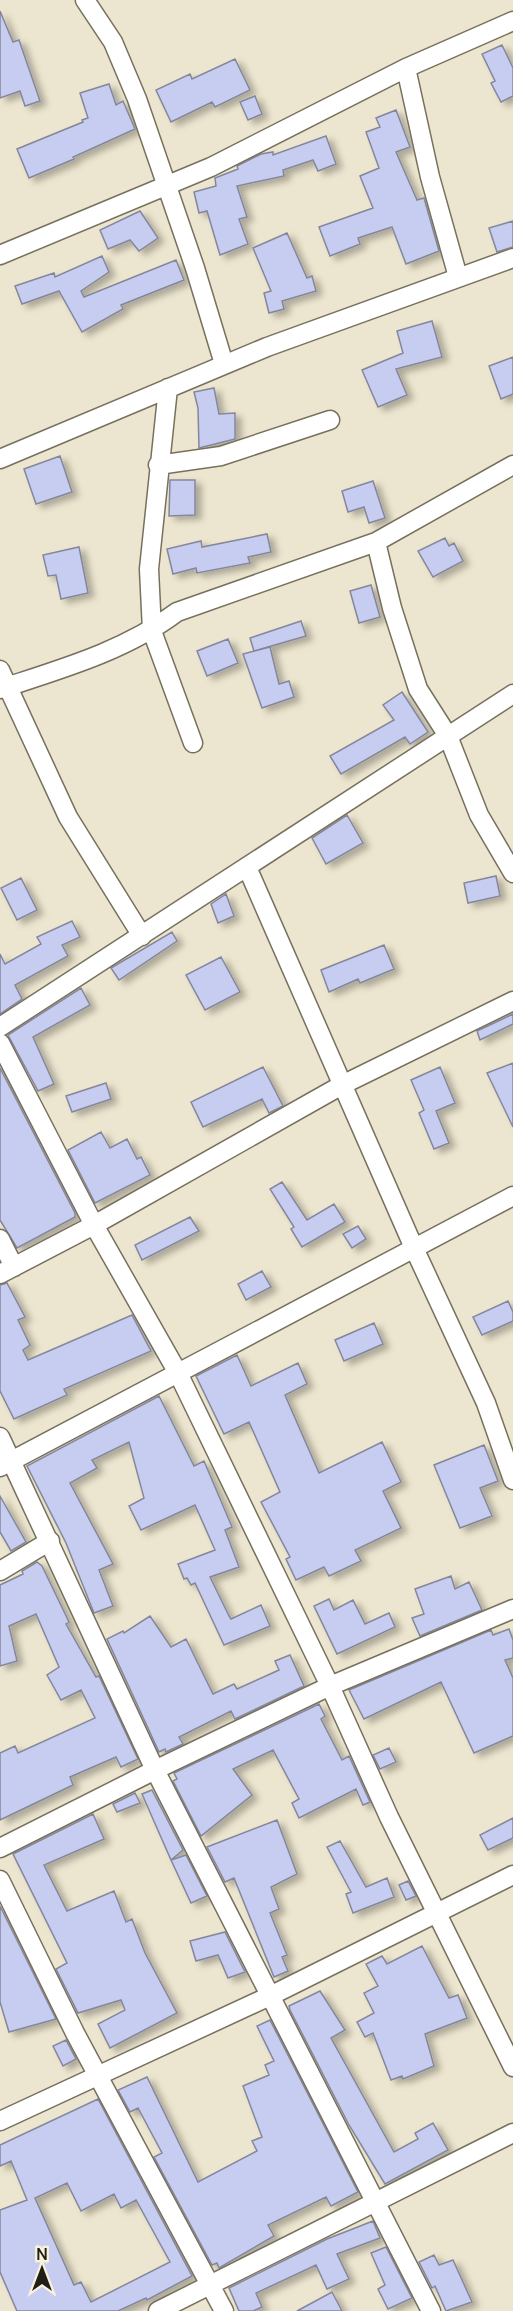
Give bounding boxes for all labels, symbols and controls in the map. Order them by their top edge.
north arrow [12,2239,72,2299]
text: N [36,2243,48,2265]

